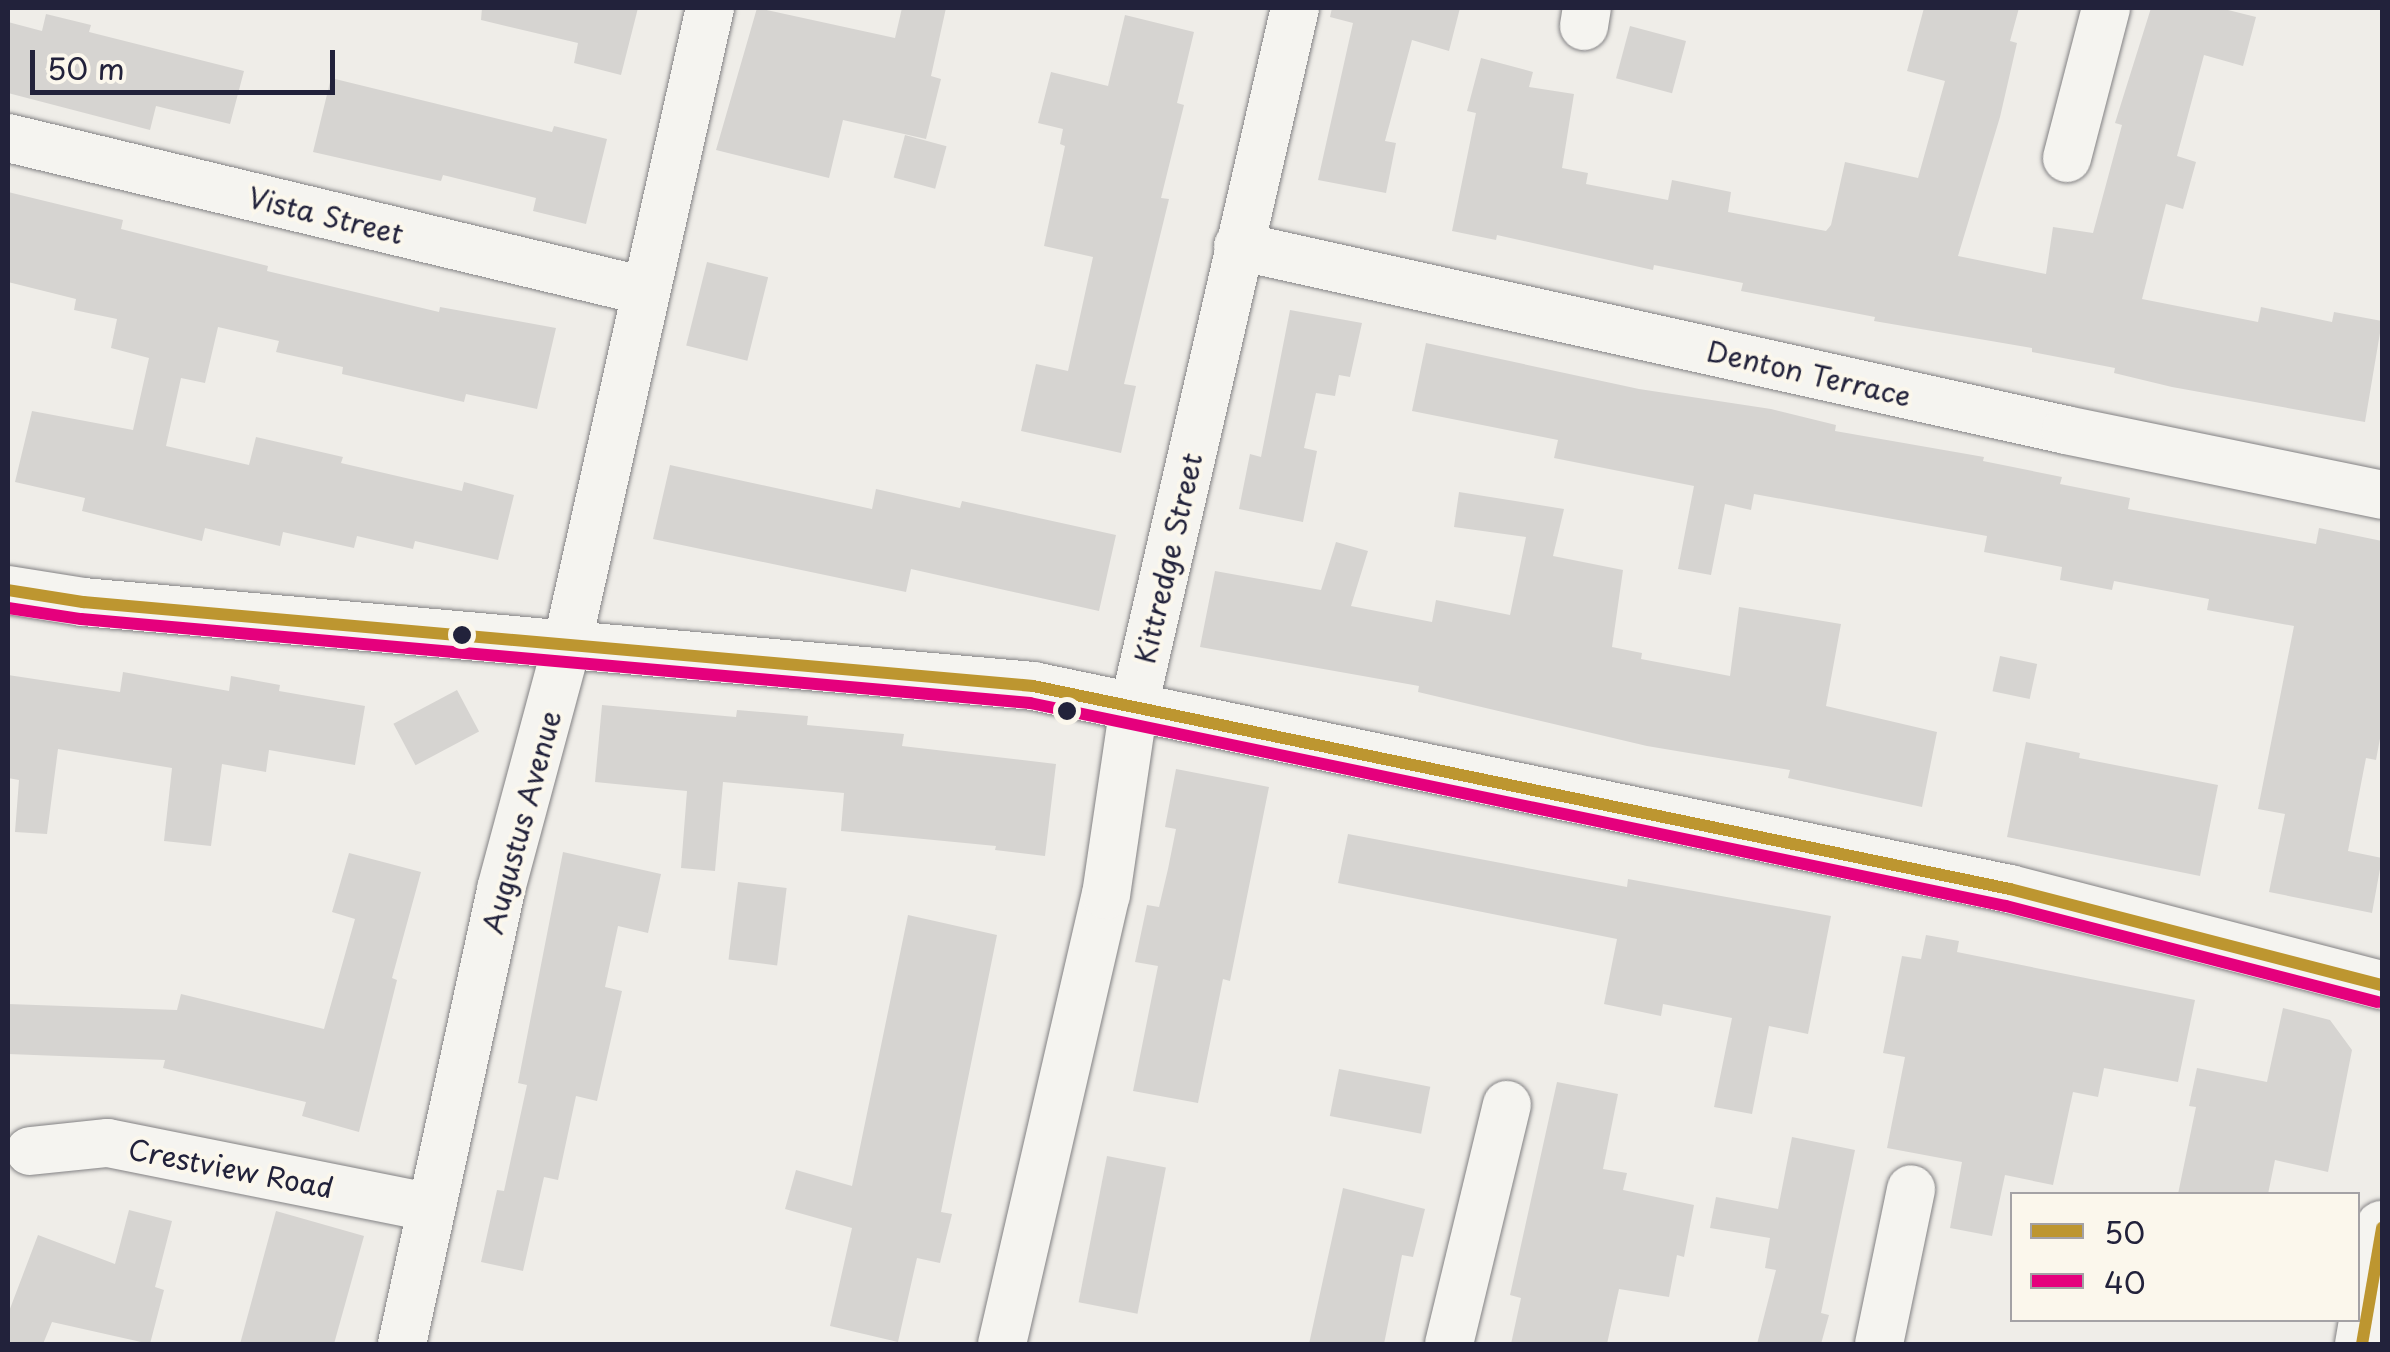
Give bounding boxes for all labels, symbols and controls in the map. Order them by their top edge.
scale bar [35,30,340,92]
text: 50 m [47,45,125,90]
street label: Vista Street [244,179,408,251]
street label: Denton Terrace [1704,333,1914,413]
street label: Kittredge Street [1127,449,1209,667]
unlabelled marker [452,625,472,645]
unlabelled marker [1057,701,1077,721]
street label: Augustus Avenue [475,707,567,937]
street label: Crestview Road [126,1132,336,1204]
legend [2010,1192,2360,1322]
text: 50 [2104,1209,2145,1254]
text: 40 [2104,1259,2146,1304]

